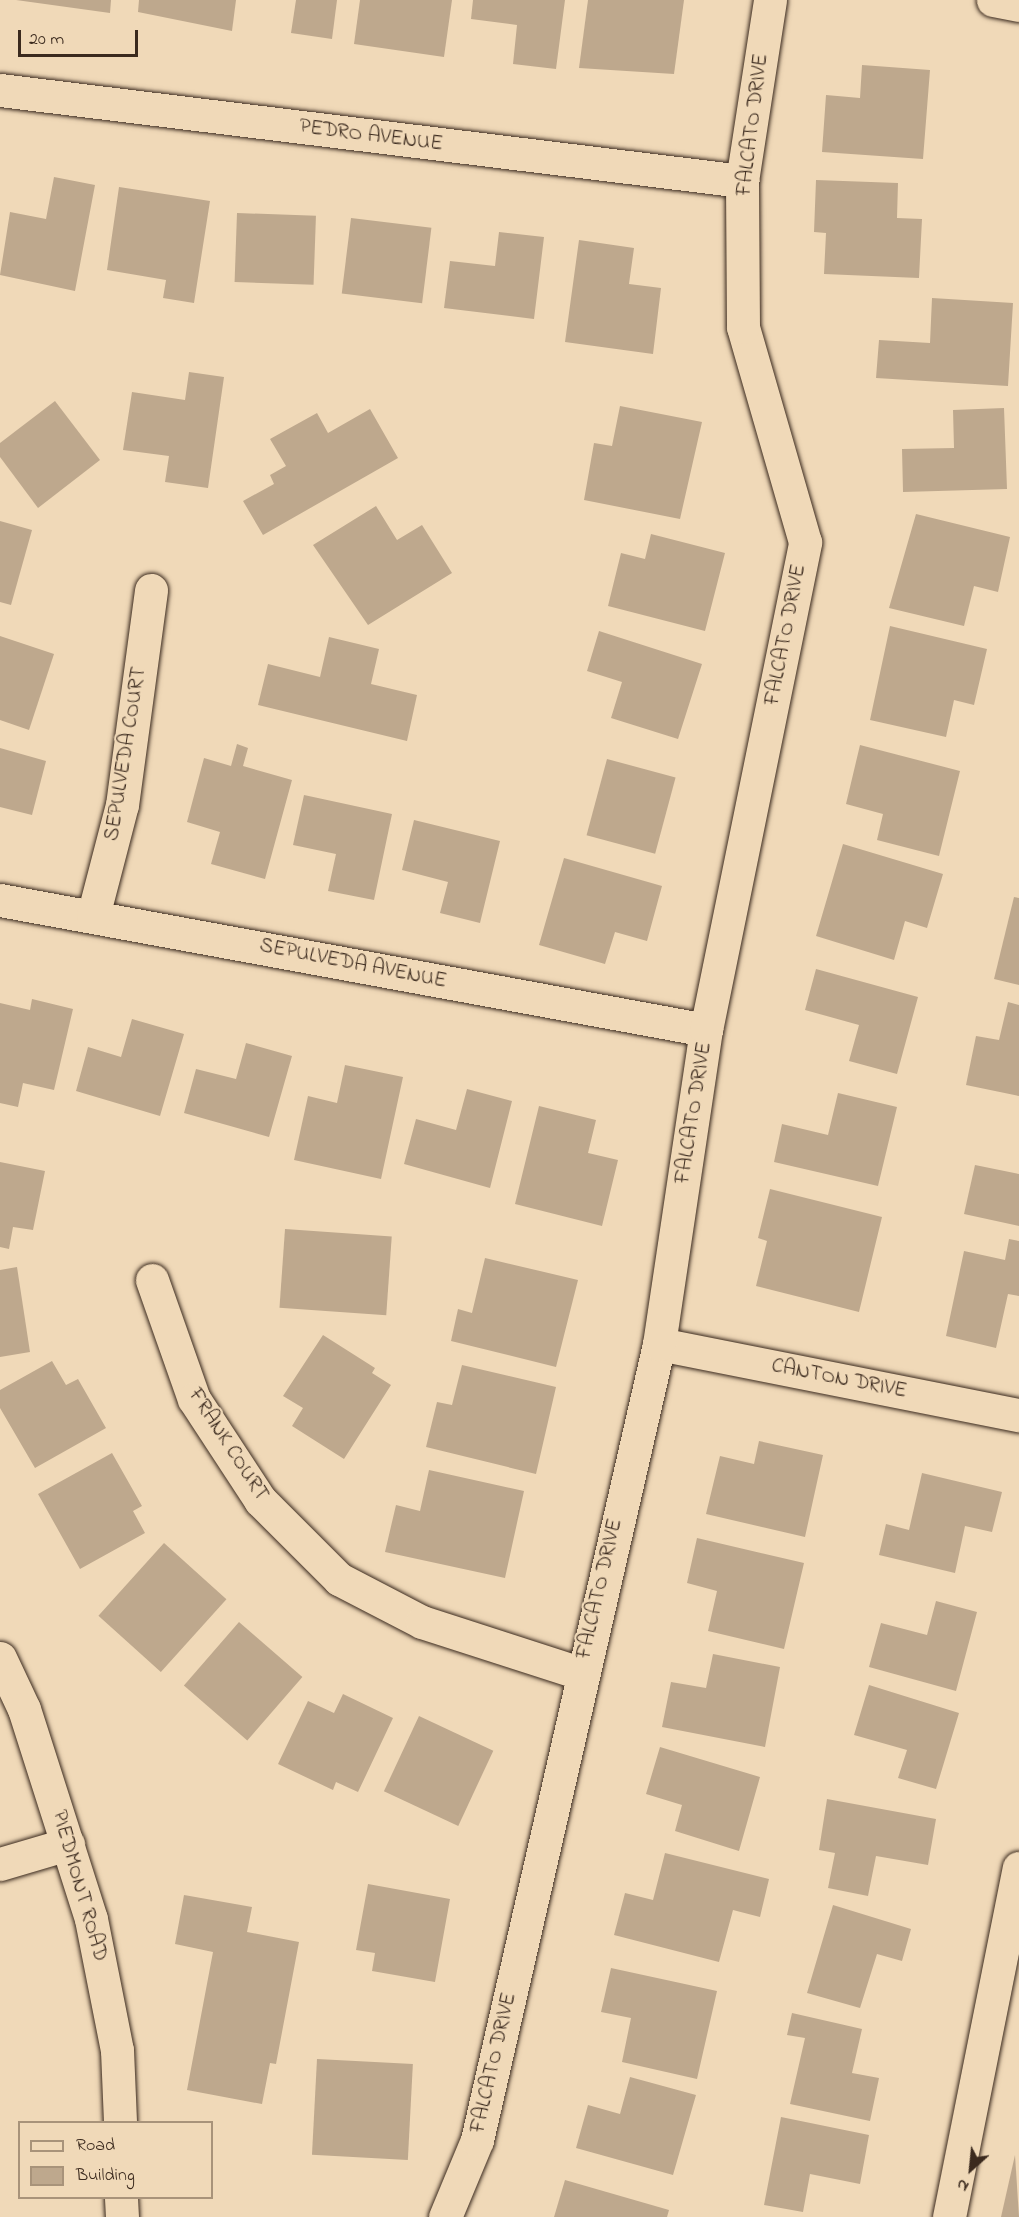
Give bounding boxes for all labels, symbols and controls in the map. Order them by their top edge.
scale bar [21,18,141,56]
text: 20 m [29,27,64,53]
street label: FALCATO DRIVE [732,52,774,198]
street label: PEDRO AVENUE [298,115,444,157]
street label: FALCATO DRIVE [760,562,812,708]
street label: SEPULVEDA COURT [100,665,152,843]
street label: SEPULVEDA AVENUE [257,933,449,995]
street label: FALCATO DRIVE [670,1040,718,1186]
street label: CANTON DRIVE [769,1354,909,1404]
street label: FRANK COURT [182,1384,274,1506]
street label: FALCATO DRIVE [572,1516,628,1662]
street label: PIEDMONT ROAD [45,1808,113,1964]
street label: FALCATO DRIVE [466,1990,522,2136]
legend [18,2121,213,2199]
text: Road [76,2133,115,2159]
north arrow [941,2139,1001,2199]
text: Building [76,2163,135,2189]
text: N [953,2172,973,2198]

